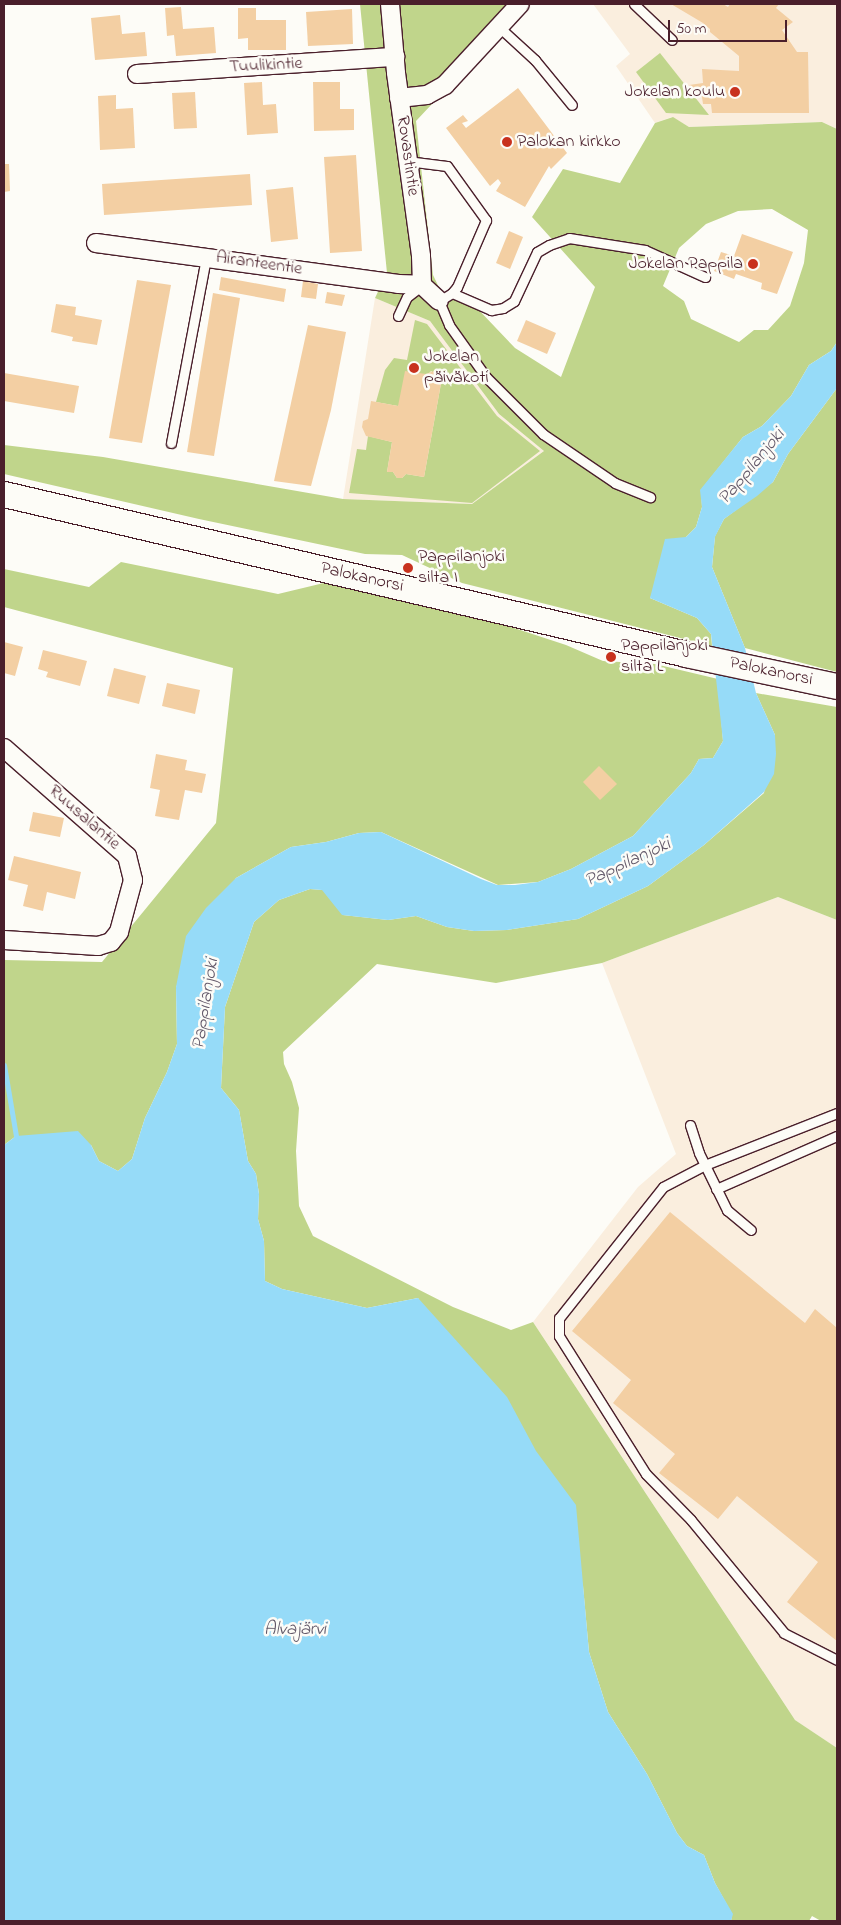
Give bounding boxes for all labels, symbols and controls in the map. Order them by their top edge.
scale bar [671,10,790,42]
text: 50 m [676,18,706,40]
street label: Tuulikintie [229,53,303,79]
place label: Jokelan koulu [625,81,725,103]
marker: Jokelan koulu [729,86,741,98]
street label: Rovastintie [391,115,423,197]
place label: Palokan kirkko [517,131,621,153]
marker: Palokan kirkko [501,136,513,148]
street label: Airanteentie [214,247,304,281]
place label: Jokelan Pappila [629,253,743,275]
marker: Jokelan Pappila [747,258,759,270]
place label: Jokelan päiväkoti [424,347,489,389]
marker: Jokelan päiväkoti [408,362,420,374]
water label: Pappilanjoki [714,424,790,510]
place label: Pappilanjoki silta I [418,547,505,590]
street label: Palokanorsi [318,558,406,598]
marker: Pappilanjoki silta I [402,562,414,574]
place label: Pappilanjoki silta L [621,636,708,679]
marker: Pappilanjoki silta L [605,651,617,663]
street label: Palokanorsi [727,653,815,691]
street label: Ruusalantie [44,781,124,855]
water label: Pappilanjoki [582,833,674,893]
water label: Pappilanjoki [188,957,224,1051]
water label: Alvajärvi [264,1619,326,1641]

